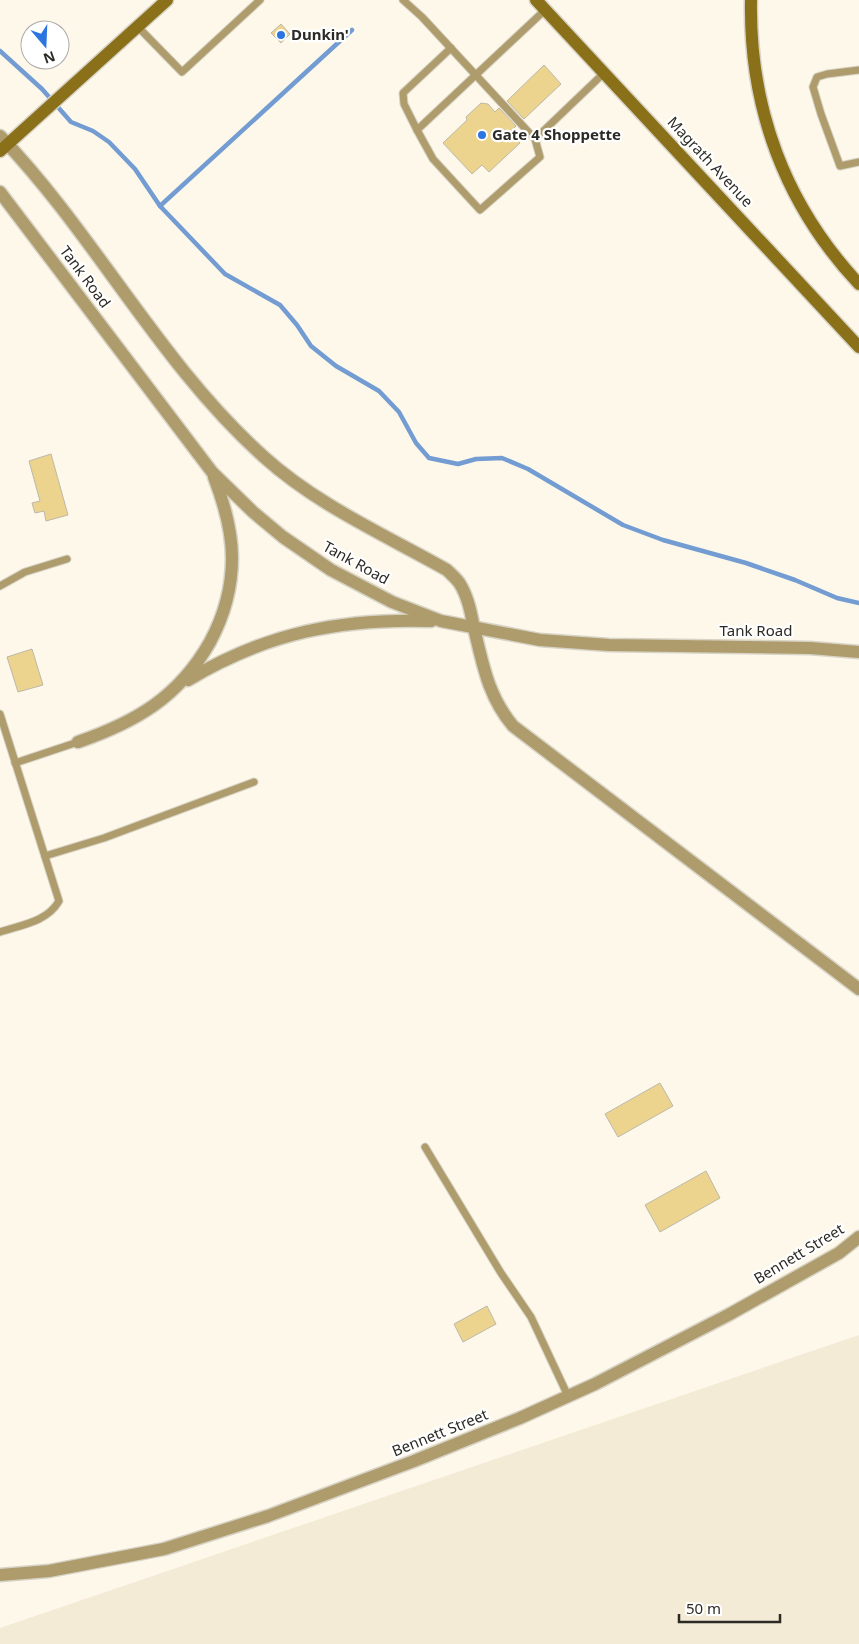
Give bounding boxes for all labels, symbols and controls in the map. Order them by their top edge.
north arrow [20,20,70,70]
place label: Dunkin' [291,24,349,44]
marker: Dunkin' [275,29,287,41]
text: N [41,47,58,69]
street label: Magrath Avenue [664,112,758,211]
place label: Gate 4 Shoppette [492,124,621,144]
marker: Gate 4 Shoppette [476,129,488,141]
street label: Tank Road [56,241,116,311]
street label: Tank Road [320,536,393,589]
street label: Tank Road [720,620,792,640]
street label: Bennett Street [750,1218,848,1288]
street label: Bennett Street [389,1404,491,1460]
scale bar [679,1592,780,1624]
text: 50 m [686,1598,721,1618]

